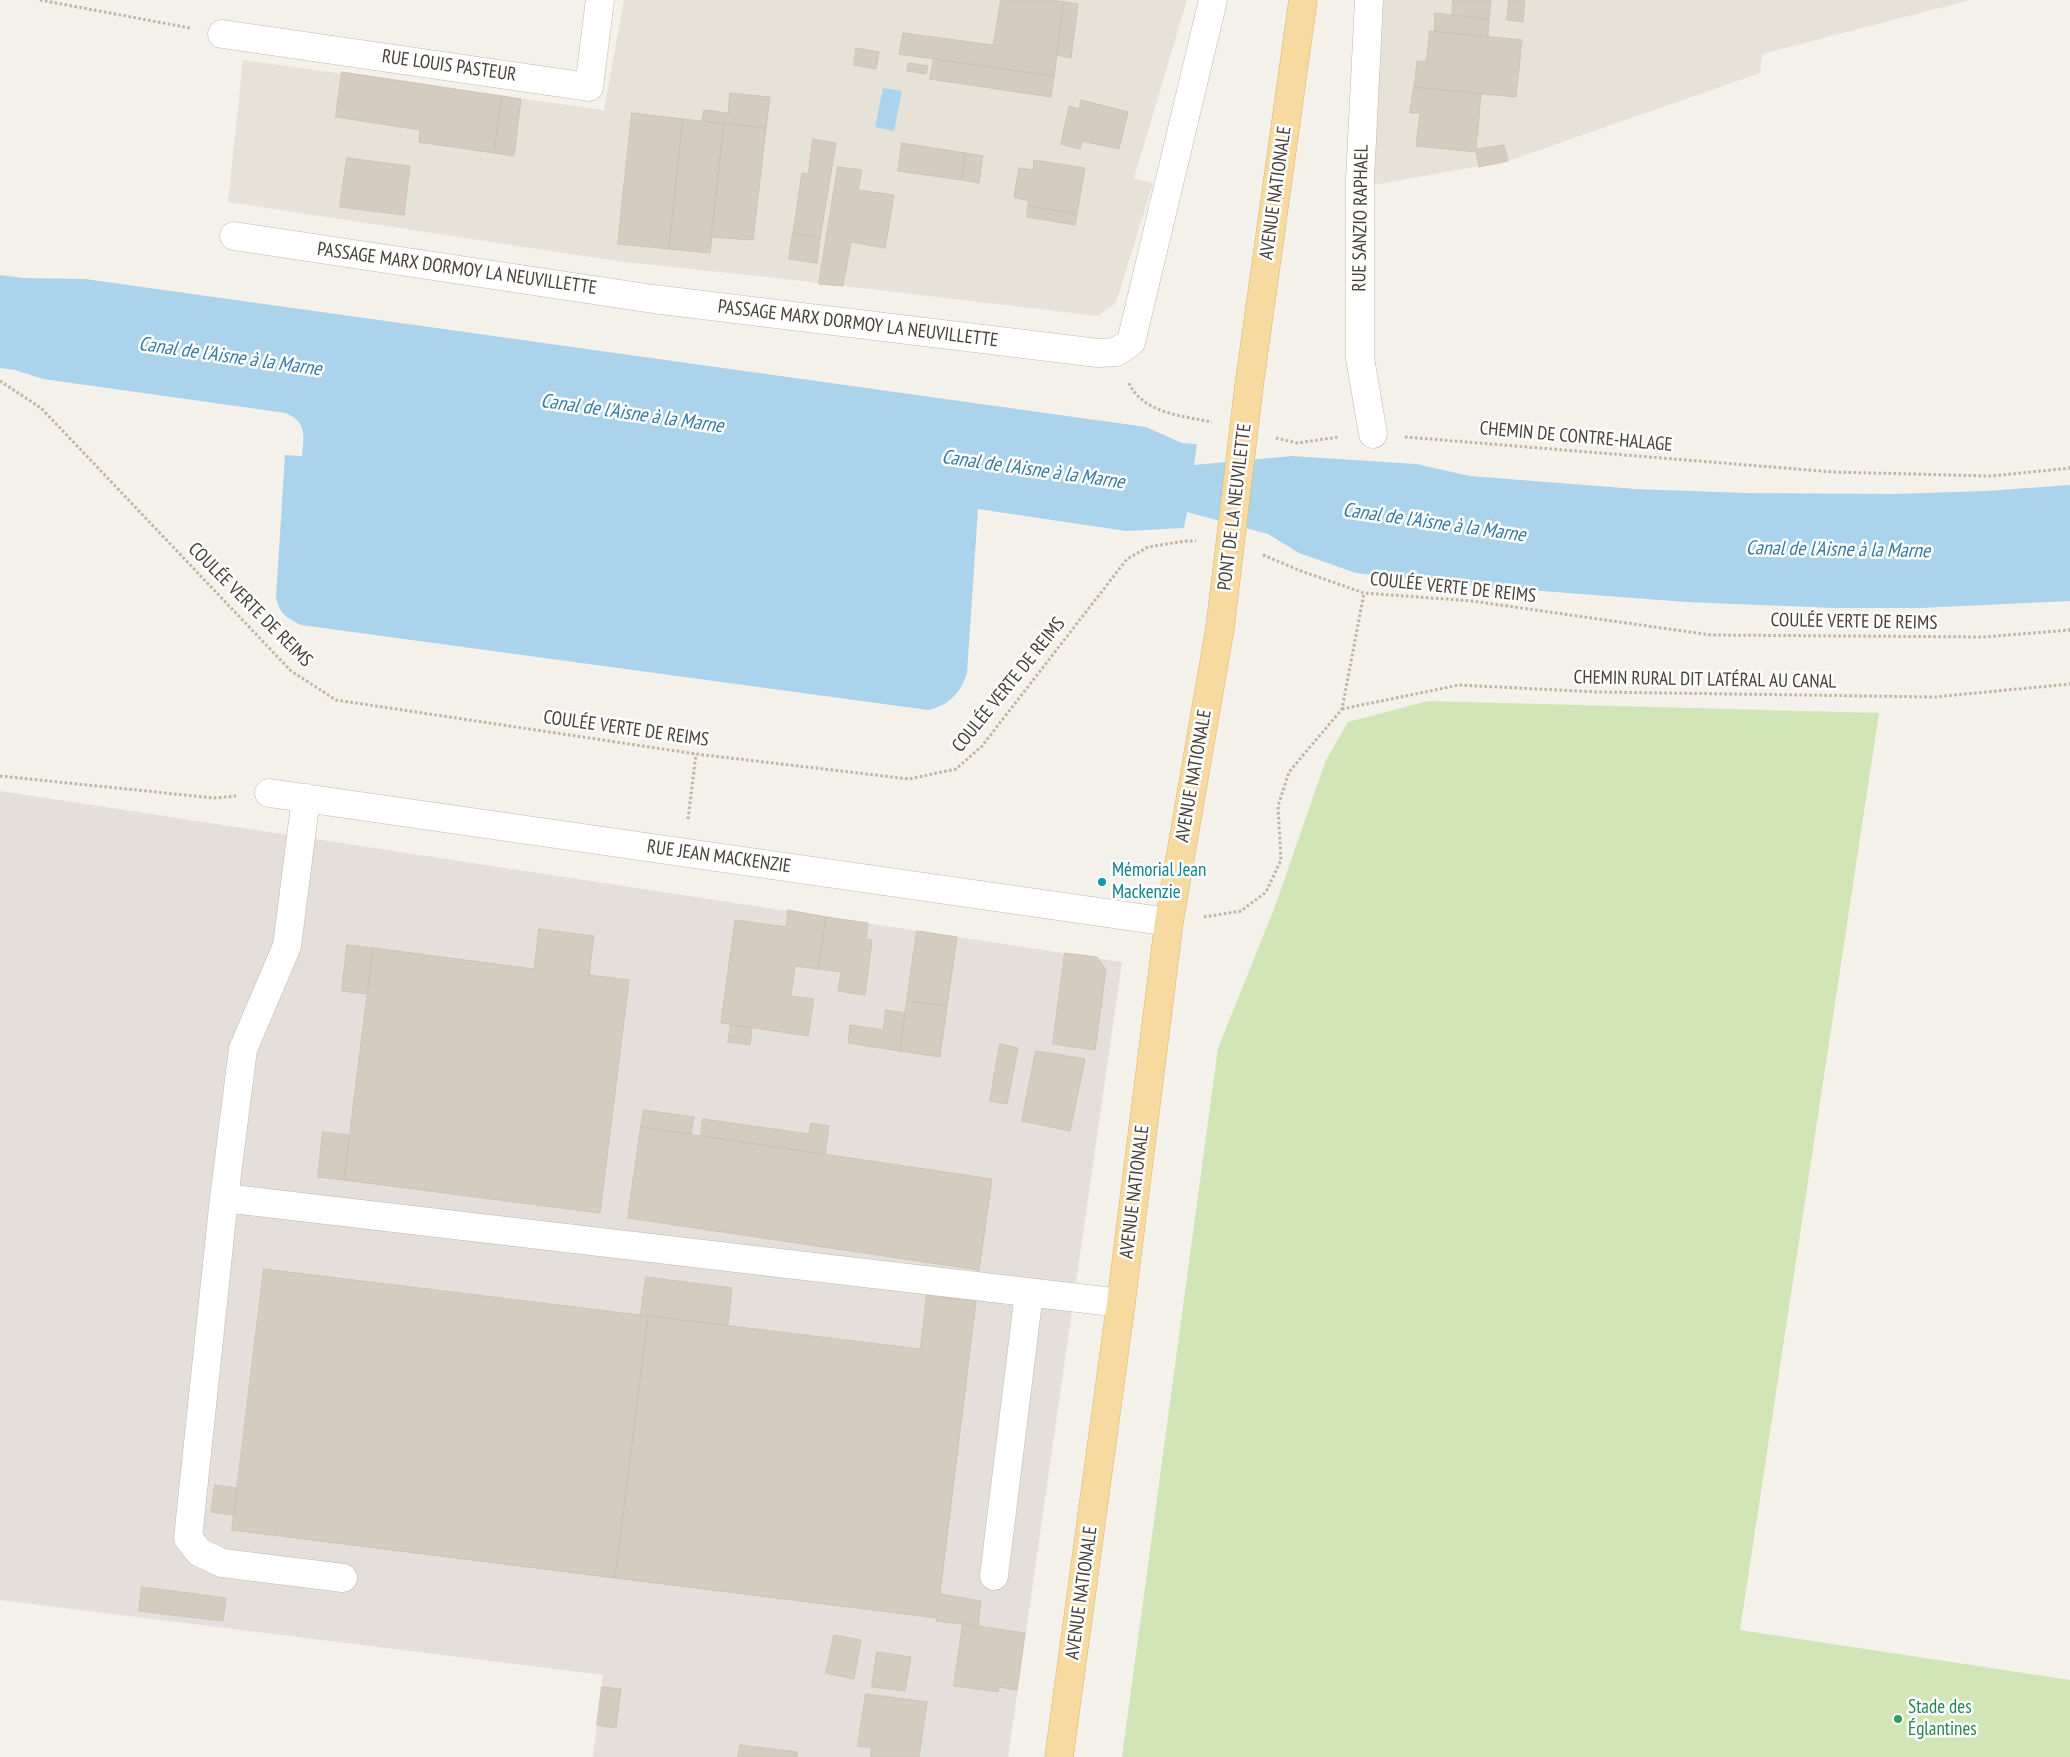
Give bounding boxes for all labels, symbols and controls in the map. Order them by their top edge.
street label: RUE LOUIS PASTEUR [380,45,518,87]
street label: AVENUE NATIONALE [1255,125,1297,261]
street label: RUE SANZIO RAPHAEL [1348,144,1374,292]
street label: PASSAGE MARX DORMOY LA NEUVILLETTE [316,238,598,300]
street label: PASSAGE MARX DORMOY LA NEUVILLETTE [717,295,999,353]
water label: Canal de l'Aisne à la Marne [137,332,323,382]
water label: Canal de l'Aisne à la Marne [539,389,725,439]
street label: CHEMIN DE CONTRE-HALAGE [1479,417,1673,457]
street label: PONT DE LA NEUVILETTE [1213,422,1257,592]
water label: Canal de l'Aisne à la Marne [940,445,1126,495]
water label: Canal de l'Aisne à la Marne [1341,498,1527,548]
water label: Canal de l'Aisne à la Marne [1746,536,1930,564]
street label: COULÉE VERTE DE REIMS [183,538,317,672]
street label: COULÉE VERTE DE REIMS [1369,568,1537,608]
street label: COULÉE VERTE DE REIMS [1770,609,1938,635]
street label: COULÉE VERTE DE REIMS [948,613,1070,757]
street label: CHEMIN RURAL DIT LATÉRAL AU CANAL [1573,666,1837,694]
street label: COULÉE VERTE DE REIMS [542,706,710,752]
street label: AVENUE NATIONALE [1171,708,1217,844]
street label: RUE JEAN MACKENZIE [646,836,792,878]
place label: Mémorial Jean Mackenzie [1112,860,1206,904]
marker: Mémorial Jean Mackenzie [1096,876,1108,888]
street label: AVENUE NATIONALE [1116,1124,1154,1260]
street label: AVENUE NATIONALE [1061,1525,1103,1661]
place label: Stade des Églantines [1908,1697,1977,1741]
marker: Stade des Églantines [1892,1713,1904,1725]

